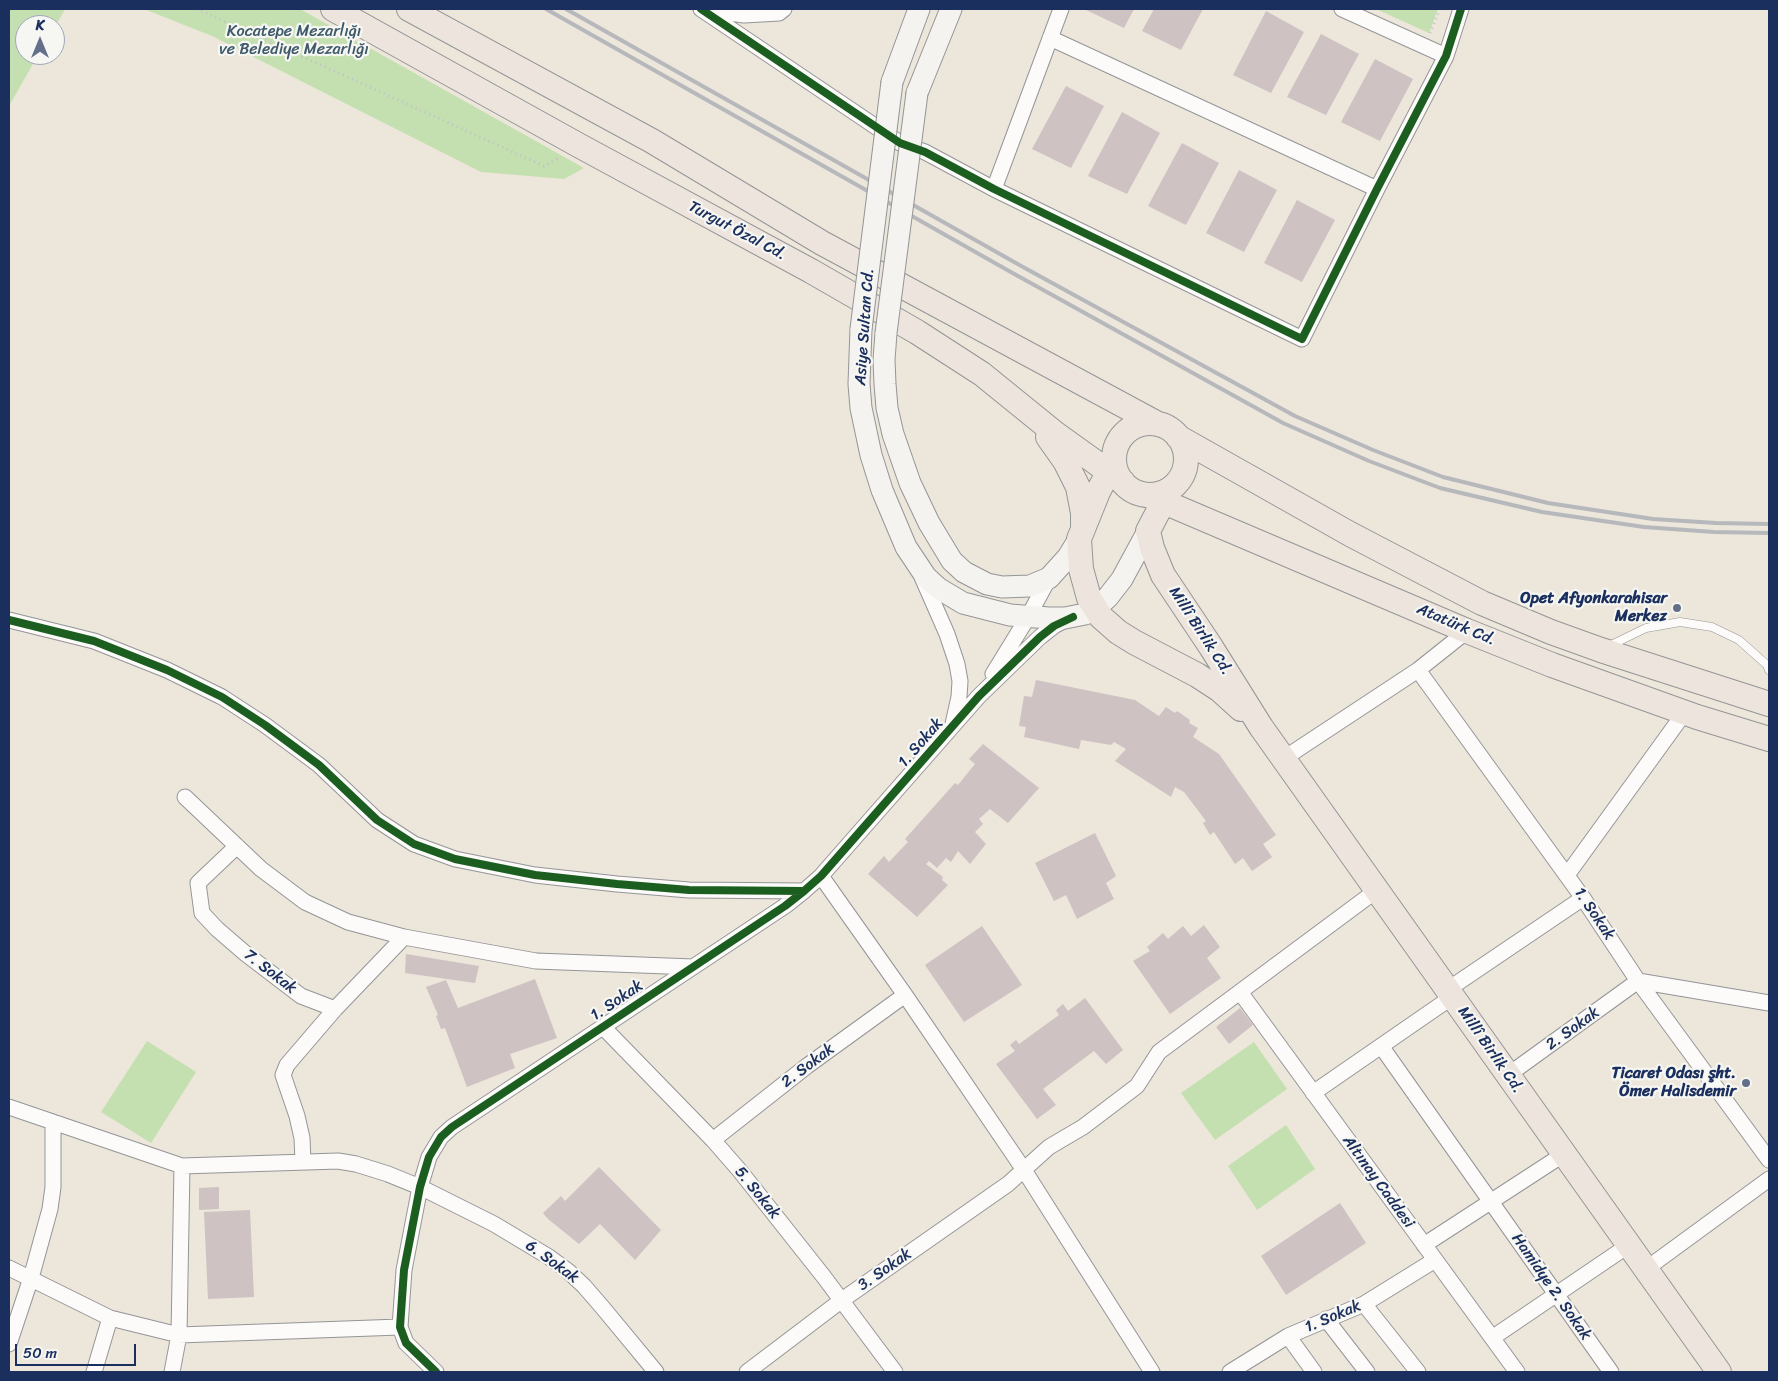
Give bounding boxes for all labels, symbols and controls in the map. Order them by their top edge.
text: K [36,13,44,38]
north arrow [15,15,65,65]
park label: Kocatepe Mezarlığı ve Belediye Mezarlığı [219,22,369,60]
street label: Turgut Özal Cd. [685,197,789,265]
street label: Asiye Sultan Cd. [851,268,879,386]
street label: Millî Birlik Cd. [1164,583,1236,679]
place label: Opet Afyonkarahisar Merkez [1520,589,1667,627]
street label: Atatürk Cd. [1414,600,1498,650]
marker: Opet Afyonkarahisar Merkez [1671,602,1683,614]
street label: 1. Sokak [894,714,948,772]
street label: 1. Sokak [1570,884,1618,944]
street label: 7. Sokak [240,946,300,998]
street label: 1. Sokak [587,977,647,1025]
street label: Millî Birlik Cd. [1453,1003,1527,1097]
street label: 2. Sokak [1543,1003,1603,1055]
street label: 2. Sokak [778,1040,838,1092]
place label: Ticaret Odası şht. Ömer Halisdemir [1611,1064,1736,1102]
marker: Ticaret Odası şht. Ömer Halisdemir [1740,1077,1752,1089]
street label: Altınay Caddesi [1338,1132,1418,1232]
street label: 5. Sokak [730,1163,784,1223]
street label: Hamidye 2. Sokak [1507,1230,1595,1344]
street label: 6. Sokak [522,1236,582,1288]
street label: 3. Sokak [855,1245,915,1295]
street label: 1. Sokak [1302,1297,1364,1337]
scale bar [18,1334,139,1366]
text: 50 m [23,1340,57,1366]

